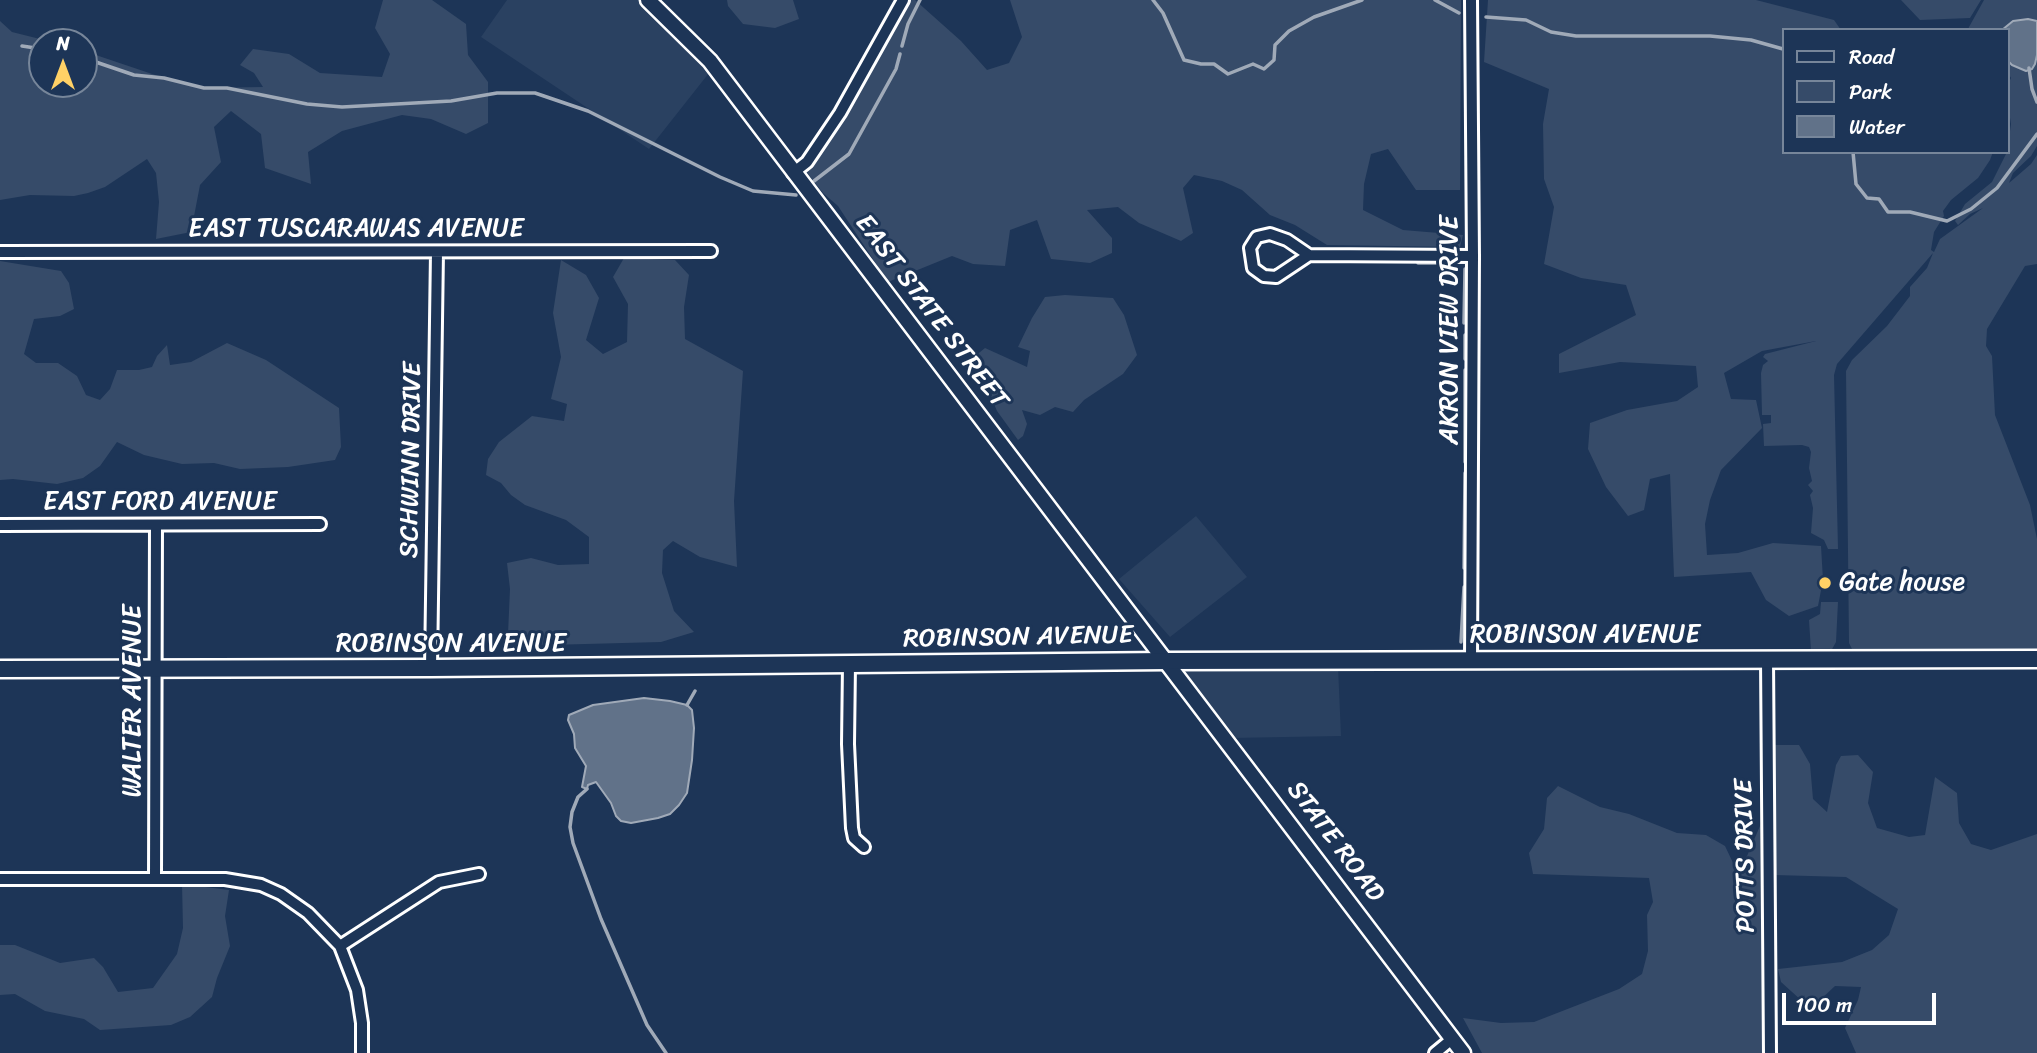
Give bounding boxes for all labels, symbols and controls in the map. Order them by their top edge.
text: N [56,27,70,60]
north arrow [28,28,98,98]
legend [1782,28,2009,154]
text: Road [1849,38,1894,76]
text: Park [1849,73,1892,111]
text: Water [1849,108,1904,146]
street label: EAST STATE STREET [848,209,1014,415]
street label: EAST TUSCARAWAS AVENUE [188,213,524,245]
street label: AKRON VIEW DRIVE [1434,215,1466,445]
street label: SCHWINN DRIVE [395,362,429,558]
street label: EAST FORD AVENUE [43,486,277,518]
place label: Gate house [1839,567,1965,599]
marker: Gate house [1817,575,1833,591]
street label: WALTER AVENUE [117,604,149,798]
street label: ROBINSON AVENUE [1470,619,1700,651]
street label: ROBINSON AVENUE [903,620,1133,656]
street label: ROBINSON AVENUE [336,628,566,660]
street label: STATE ROAD [1279,775,1391,909]
street label: POTTS DRIVE [1729,779,1763,933]
scale bar [1785,979,1939,1023]
text: 100 m [1795,986,1852,1024]

